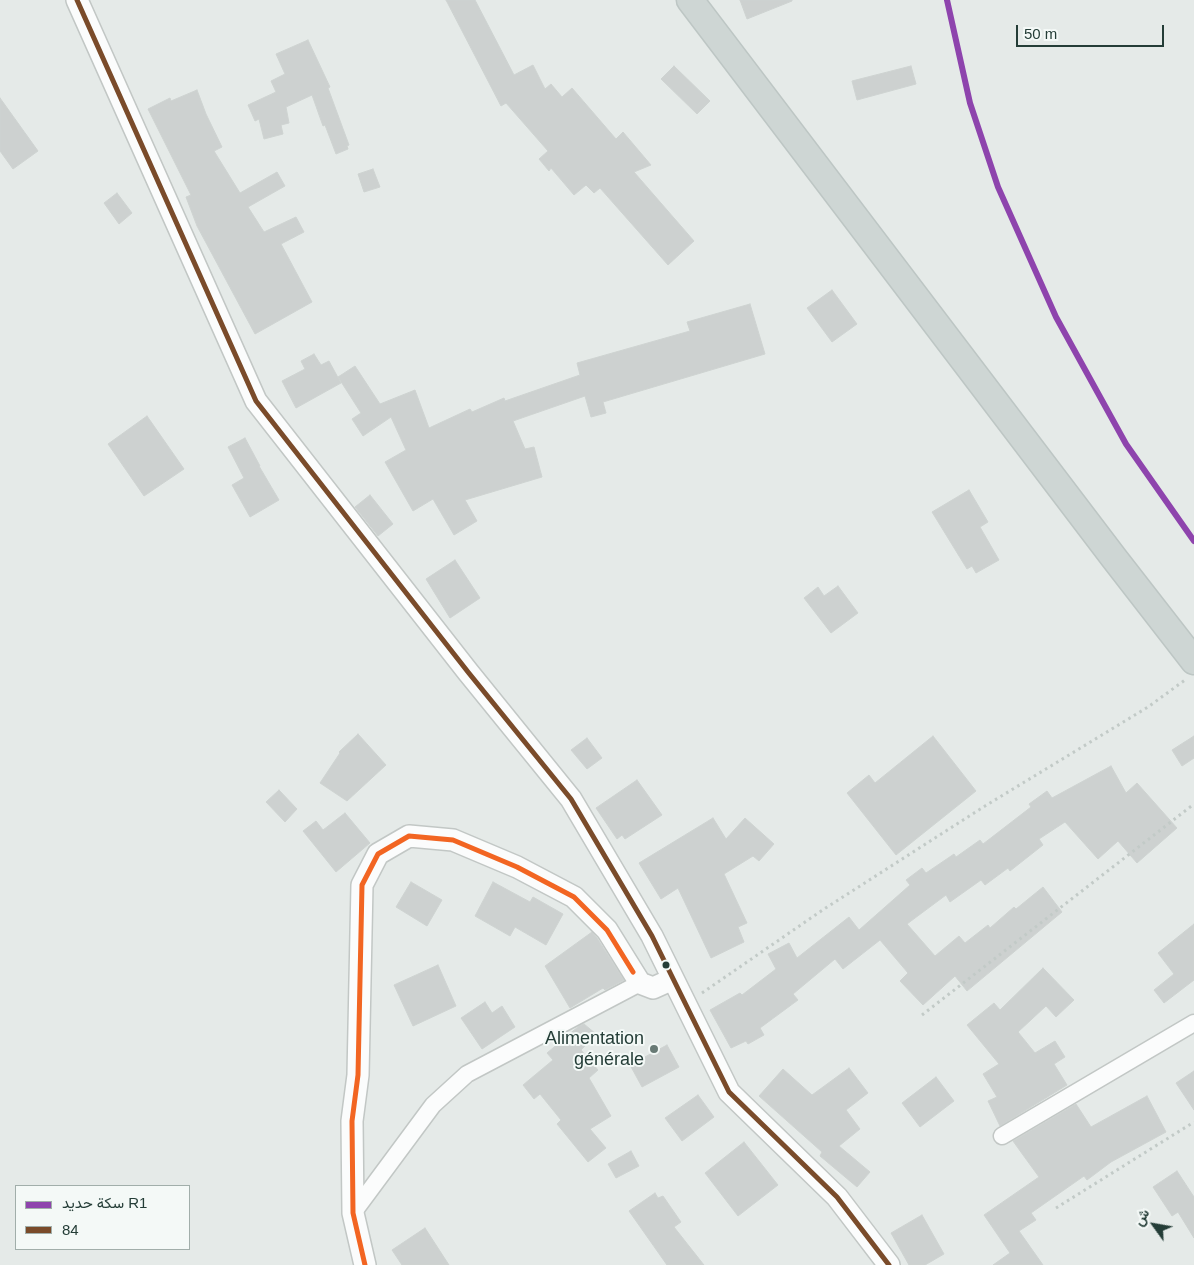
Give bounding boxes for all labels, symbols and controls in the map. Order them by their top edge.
scale bar [1019,15,1166,47]
text: 50 m [1024,25,1057,42]
unlabelled marker [661,960,671,970]
place label: Alimentation générale [545,1028,644,1070]
marker: Alimentation générale [648,1043,660,1055]
legend [15,1185,190,1250]
text: سكة حديد R1 [62,1194,147,1211]
north arrow [1129,1200,1179,1250]
text: ش [1130,1206,1153,1228]
text: 84 [62,1221,79,1238]

